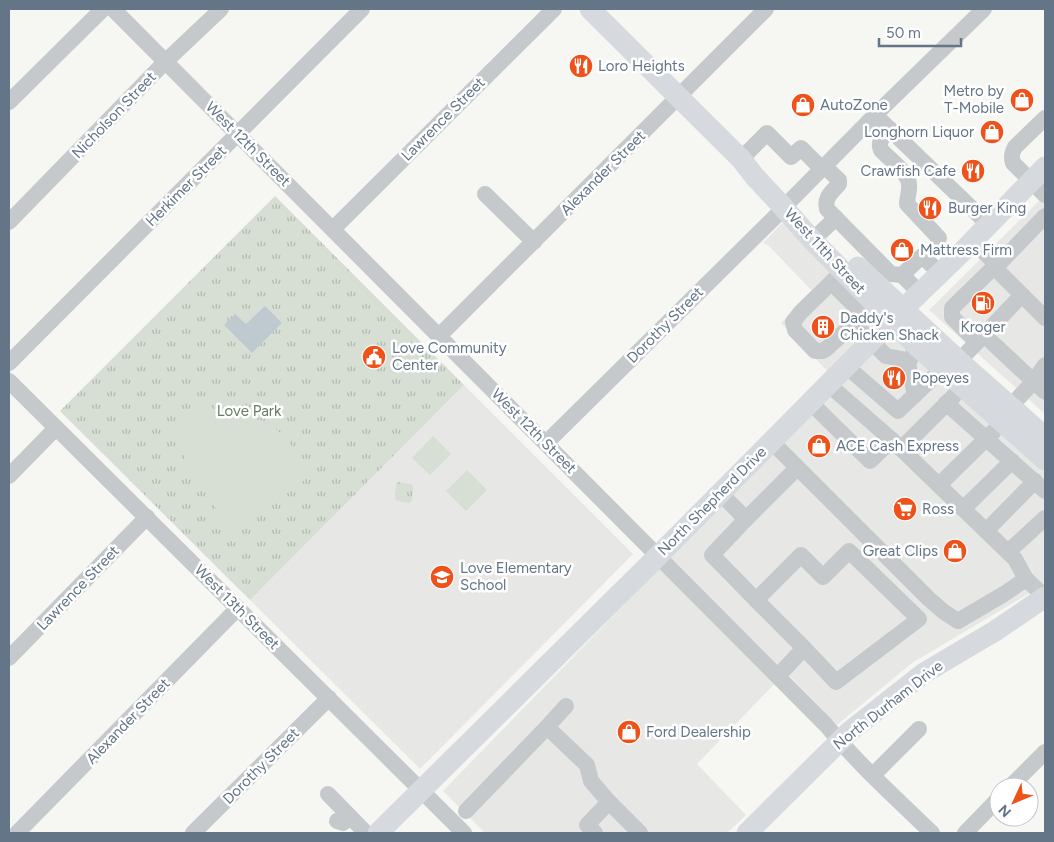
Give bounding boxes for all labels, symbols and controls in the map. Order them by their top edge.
scale bar [879,15,962,47]
text: 50 m [886,24,921,42]
restaurant icon: Loro Heights [568,53,594,79]
place label: Loro Heights [598,57,685,75]
street label: Nicholson Street [68,68,160,162]
street label: Lawrence Street [397,73,489,165]
place label: Metro by T-Mobile [943,82,1004,117]
shop icon: Metro by T-Mobile [1009,87,1035,113]
shop icon: AutoZone [790,92,816,118]
place label: AutoZone [820,96,888,114]
street label: West 12th Street [202,98,294,190]
shop icon: Longhorn Liquor [979,119,1005,145]
place label: Longhorn Liquor [864,123,974,141]
street label: Alexander Street [557,127,649,219]
street label: Herkimer Street [142,142,230,230]
restaurant icon: Crawfish Cafe [960,158,986,184]
place label: Crawfish Cafe [861,162,956,180]
restaurant icon: Burger King [917,195,943,221]
place label: Burger King [948,199,1026,217]
street label: West 11th Street [781,204,869,298]
shop icon: Mattress Firm [889,237,915,263]
place label: Mattress Firm [920,241,1012,259]
street label: Dorothy Street [623,283,707,367]
fuel station icon: Kroger [970,290,996,316]
place label: Daddy's Chicken Shack [840,309,940,344]
building icon: Daddy's Chicken Shack [810,314,836,340]
place label: Kroger [961,318,1005,336]
place label: Love Community Center [392,339,507,374]
public building icon: Love Community Center [361,344,387,370]
restaurant icon: Popeyes [881,365,907,391]
place label: Popeyes [912,369,969,387]
street label: West 12th Street [488,385,580,477]
park label: Love Park [217,402,282,420]
shop icon: ACE Cash Express [806,433,832,459]
place label: ACE Cash Express [836,437,959,455]
street label: North Shepherd Drive [654,443,770,559]
supermarket icon: Ross [892,496,918,522]
place label: Ross [922,500,954,518]
shop icon: Great Clips [942,538,968,564]
street label: Lawrence Street [33,542,123,634]
place label: Great Clips [863,542,938,560]
place label: Love Elementary School [460,559,572,594]
street label: West 13th Street [191,561,283,653]
school or university icon: Love Elementary School [429,564,455,590]
street label: North Durham Drive [830,657,946,753]
street label: Alexander Street [82,674,174,768]
shop icon: Ford Dealership [616,719,642,745]
place label: Ford Dealership [646,723,751,741]
street label: Dorothy Street [219,724,303,808]
north arrow [989,777,1039,827]
text: N [995,801,1015,820]

